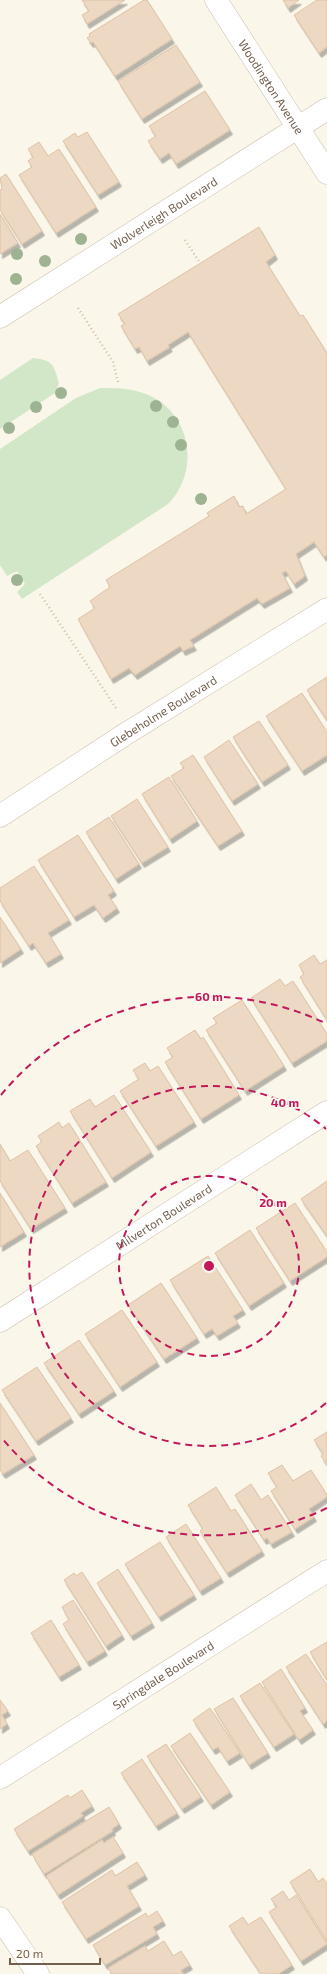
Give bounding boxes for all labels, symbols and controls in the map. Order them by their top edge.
street label: Woodington Avenue [236,37,307,137]
street label: Wolverleigh Boulevard [108,174,220,252]
street label: Glebeholme Boulevard [107,672,219,750]
text: 60 m [195,989,223,1003]
text: 40 m [271,1095,299,1109]
street label: Milverton Boulevard [113,1181,214,1252]
text: 20 m [259,1195,287,1209]
centre of rings [202,1259,216,1273]
street label: Springdale Boulevard [110,1638,216,1712]
scale bar [10,1940,100,1966]
text: 20 m [16,1946,43,1960]

